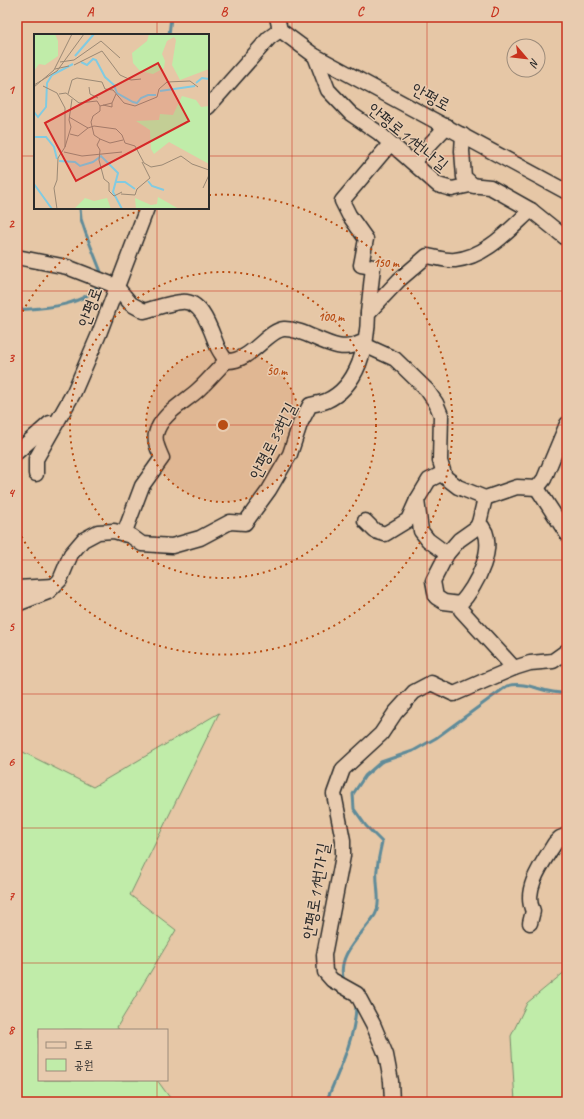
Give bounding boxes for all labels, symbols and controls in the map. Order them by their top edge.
text: A [87,4,95,20]
text: B [221,4,229,20]
text: C [357,4,365,20]
text: D [490,4,499,20]
inset map [34,34,209,209]
north arrow [506,38,546,78]
text: N [526,56,543,71]
street label: 안평로 [408,78,454,116]
text: 1 [8,82,16,98]
street label: 안평로11번나길 [364,98,453,176]
text: 2 [8,216,15,232]
text: 150 m [373,255,400,271]
street label: 안평로 [73,284,107,330]
text: 100 m [318,309,345,325]
text: 3 [8,350,15,366]
text: 50 m [267,363,288,379]
street label: 안평로33번길 [245,399,301,483]
centre of rings [216,418,230,432]
text: 4 [8,485,16,501]
text: 5 [8,619,15,635]
text: 6 [8,754,15,770]
street label: 안평로11번가길 [298,841,334,941]
text: 7 [8,888,15,904]
text: 8 [8,1022,16,1038]
legend [38,1029,168,1081]
text: 도로 [74,1037,93,1053]
text: 공원 [74,1057,93,1073]

